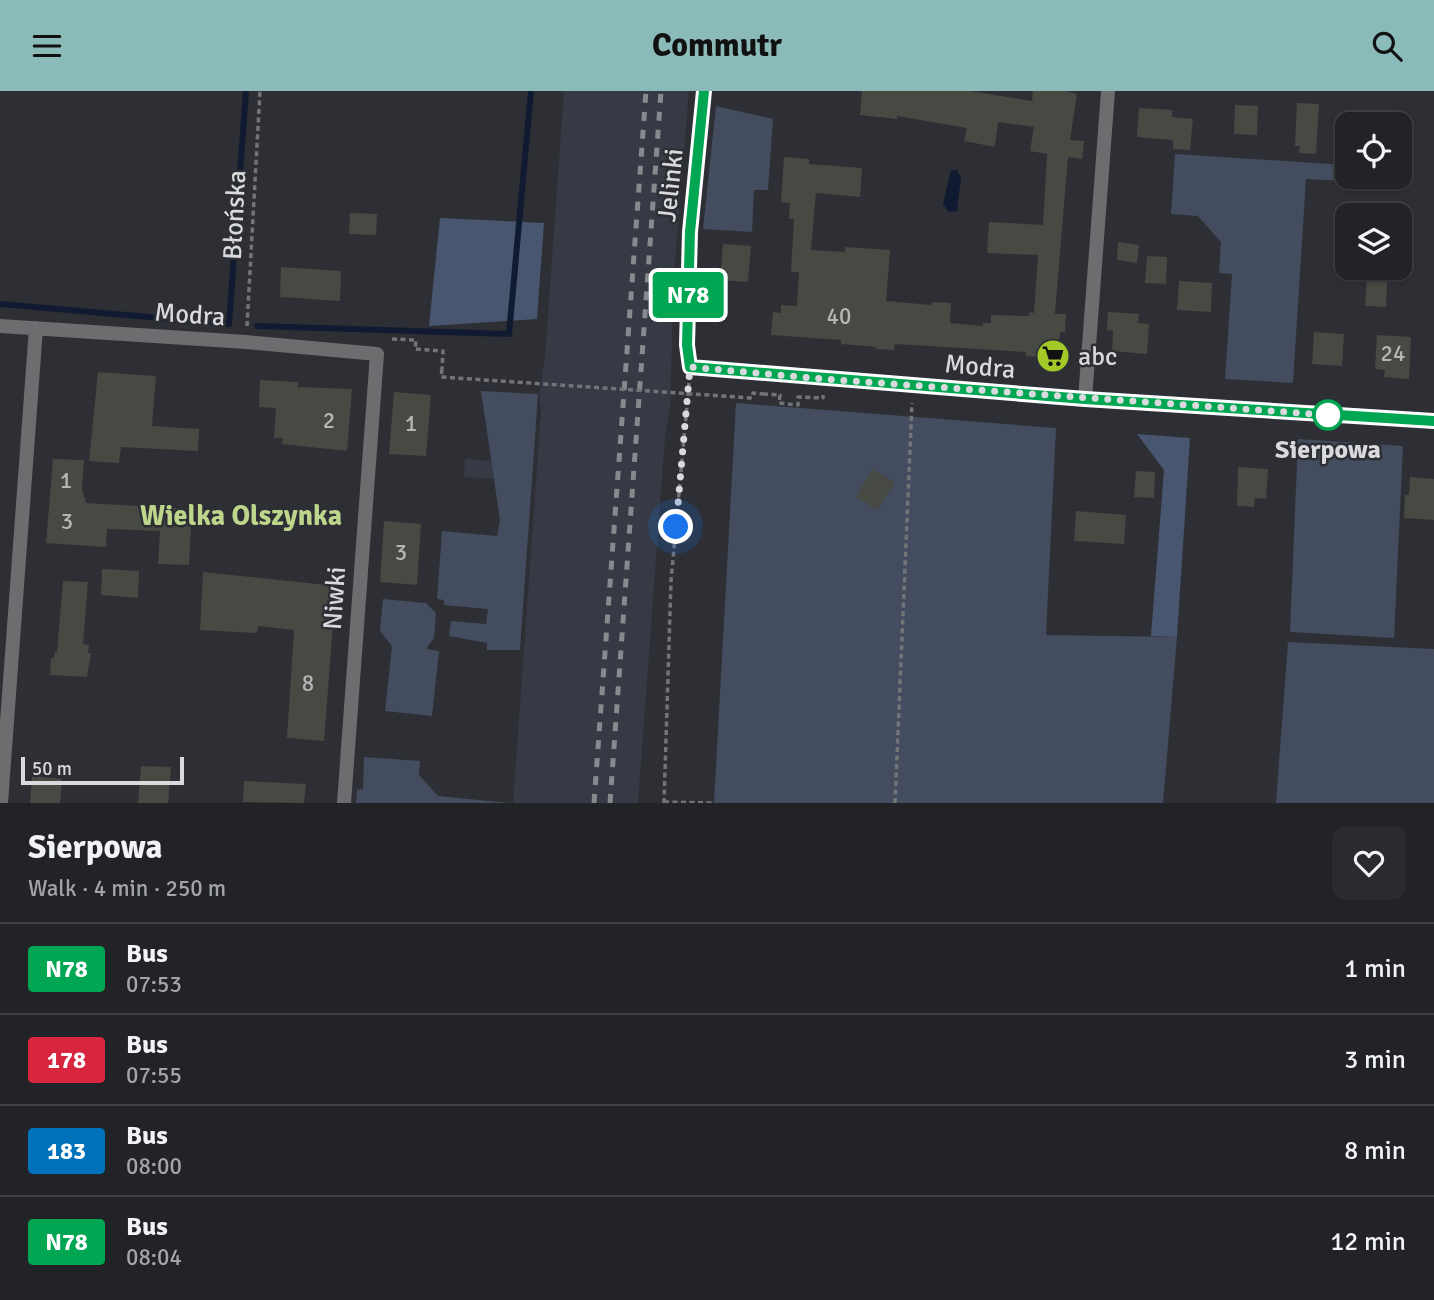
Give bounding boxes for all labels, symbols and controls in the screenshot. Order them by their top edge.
text: Commutr [652,26,782,65]
icon: menu [28,27,66,65]
icon: search [1368,27,1406,65]
map controls [1335,112,1412,280]
button: locate [1335,112,1412,189]
street label: Jelinki [651,147,691,223]
street label: Błońska [217,169,253,261]
button: layers [1335,203,1412,280]
line badge: N78 [648,272,728,318]
text: N78 [667,280,709,310]
street label: Modra [153,297,226,333]
house number: 40 [827,302,851,331]
supermarket icon: abc [1034,337,1072,375]
house number: 24 [1381,339,1405,368]
place label: abc [1078,341,1117,373]
street label: Modra [943,348,1017,386]
marker: Sierpowa [1313,400,1343,430]
house number: 2 [323,406,335,435]
house number: 1 [405,409,417,438]
place label: Sierpowa [1275,434,1381,466]
house number: 1 [60,466,72,495]
district label: Wielka Olszynka [140,499,342,533]
house number: 3 [61,507,73,536]
your location [658,509,693,544]
house number: 3 [395,538,407,567]
street label: Niwki [317,565,353,631]
house number: 8 [302,669,314,698]
scale bar [21,754,184,786]
text: 50 m [32,757,72,781]
button: heart [1332,826,1406,900]
text: Sierpowa [28,827,162,868]
text: Walk · 4 min · 250 m [28,874,226,903]
text: Bus [126,938,168,970]
text: 1 min [1344,953,1406,985]
text: N78 [45,954,88,984]
text: 07:53 [126,970,182,999]
text: Bus [126,1029,168,1061]
text: 3 min [1344,1044,1406,1076]
text: 178 [47,1045,86,1075]
text: 07:55 [126,1061,182,1090]
text: Bus [126,1120,168,1152]
text: 8 min [1344,1135,1406,1167]
text: 183 [47,1136,86,1166]
text: 08:00 [126,1152,182,1181]
text: Bus [126,1211,168,1243]
text: 12 min [1330,1226,1406,1258]
text: N78 [45,1227,88,1257]
text: 08:04 [126,1243,182,1272]

